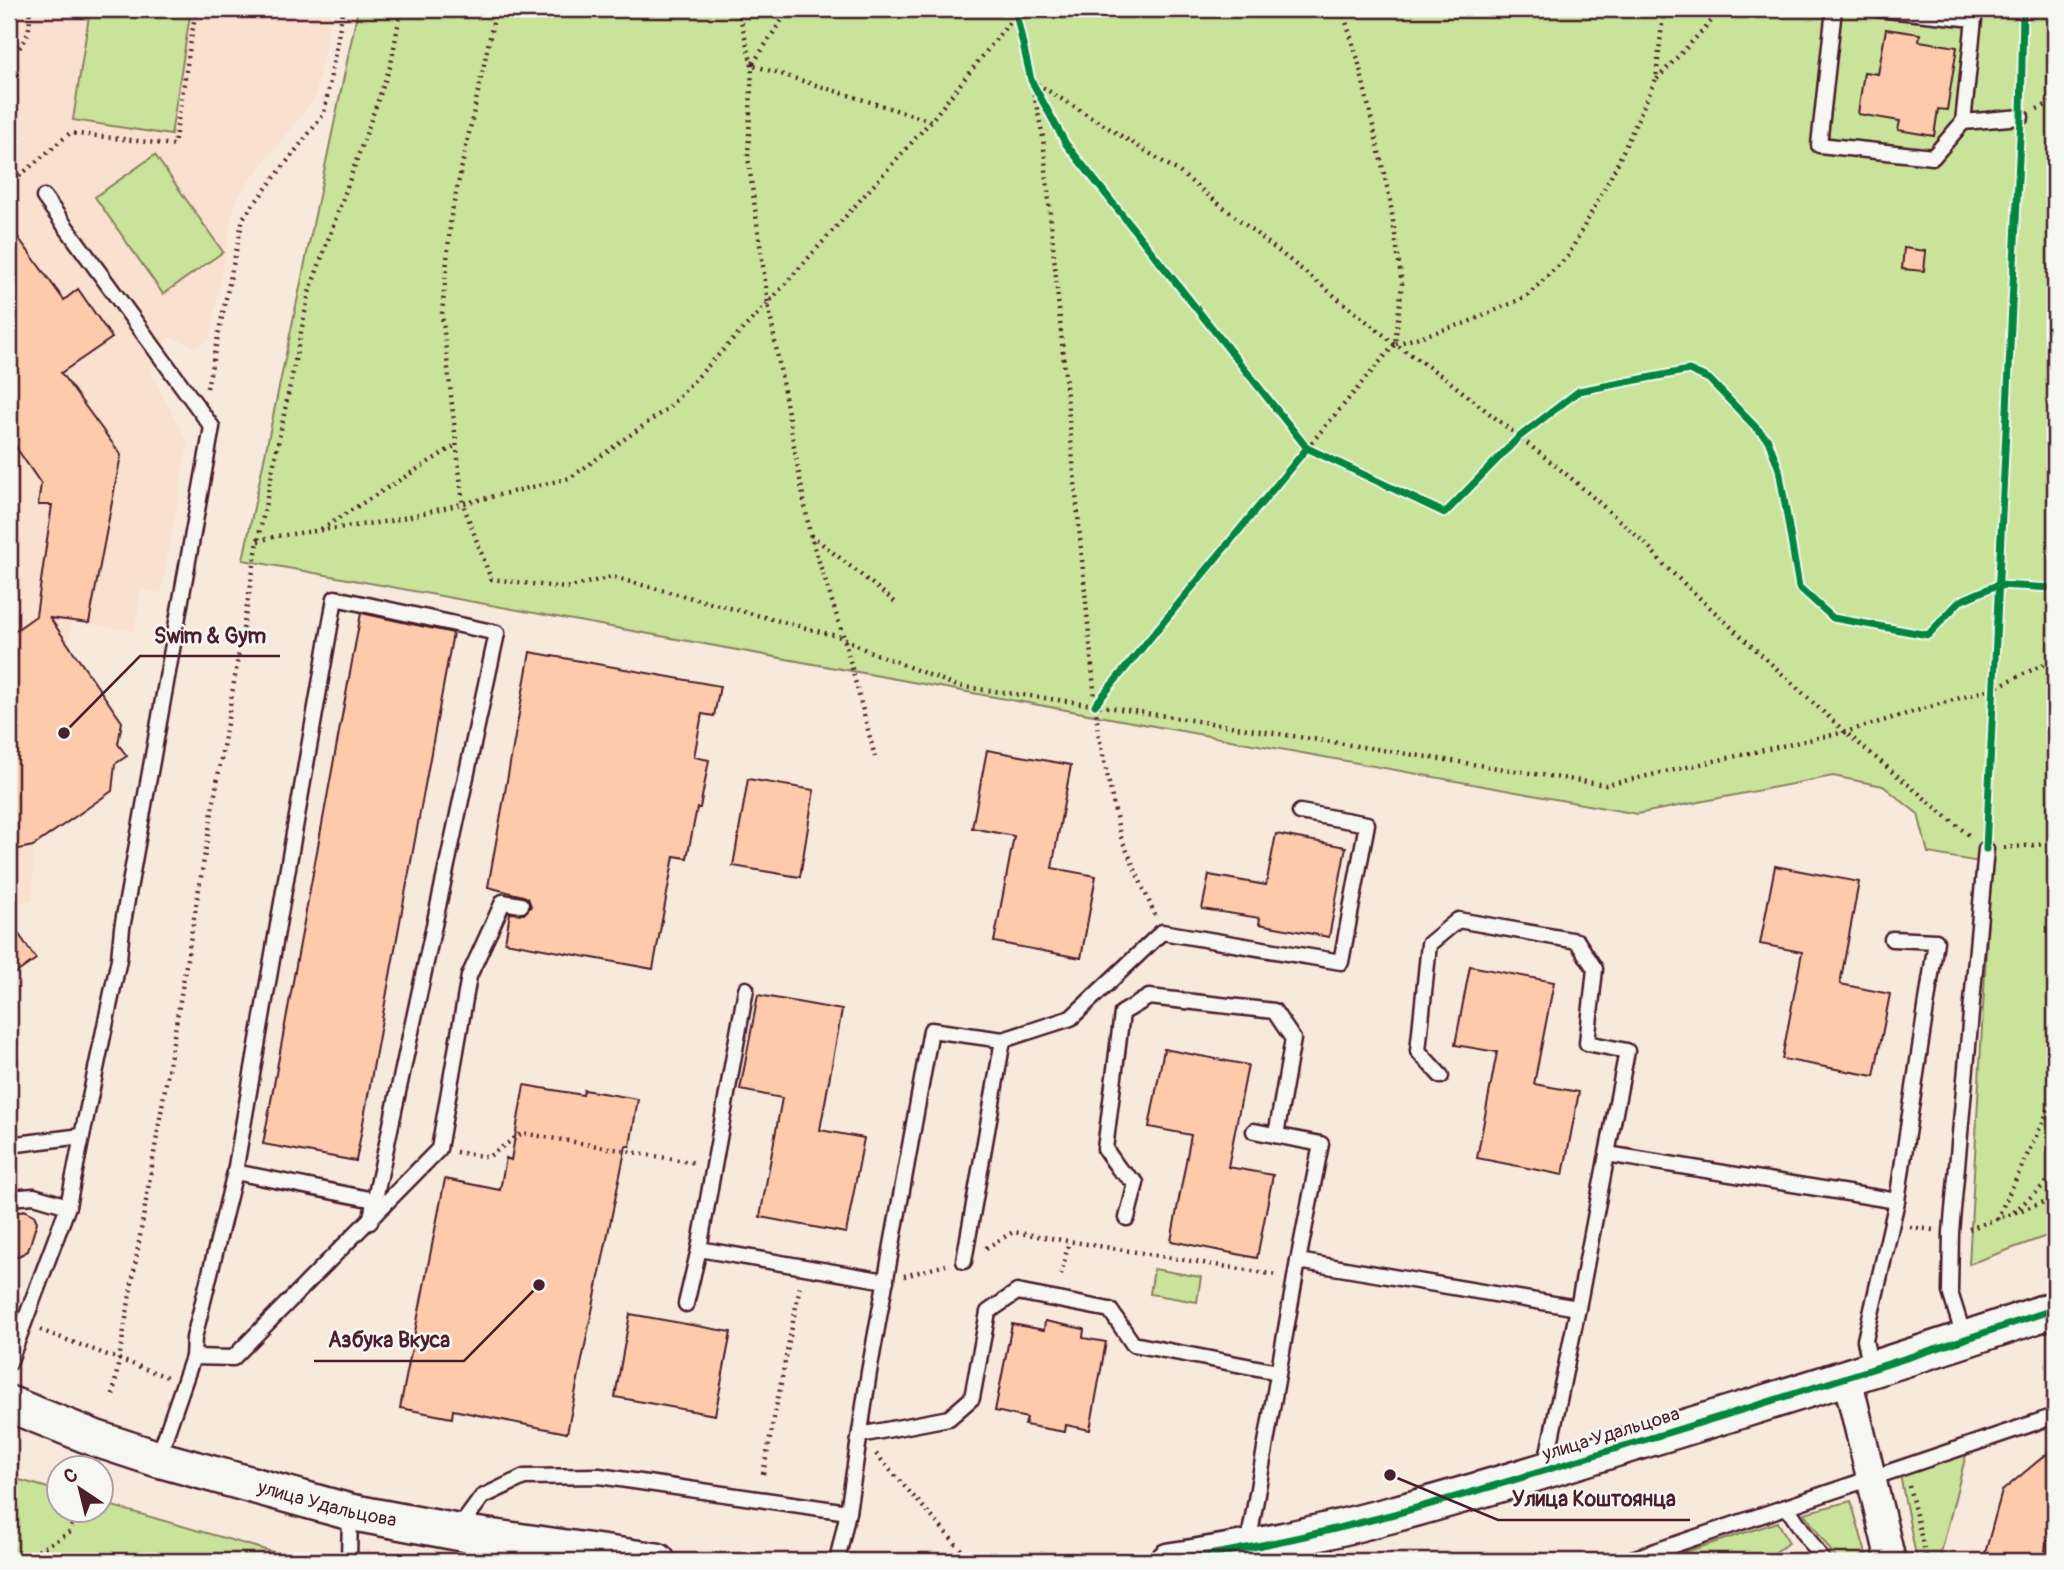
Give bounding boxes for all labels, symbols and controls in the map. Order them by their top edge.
callout: Swim & Gym [140,614,280,656]
text: Swim & Gym [154,623,266,650]
callout: Азбука Вкуса [314,1319,464,1361]
text: Азбука Вкуса [328,1327,450,1354]
street label: улица Удальцова [1539,1402,1683,1467]
north arrow [46,1454,116,1524]
text: С [59,1463,83,1489]
street label: улица Удальцова [254,1475,399,1533]
callout: Улица Коштоянца [1498,1478,1690,1520]
text: Улица Коштоянца [1512,1486,1676,1513]

